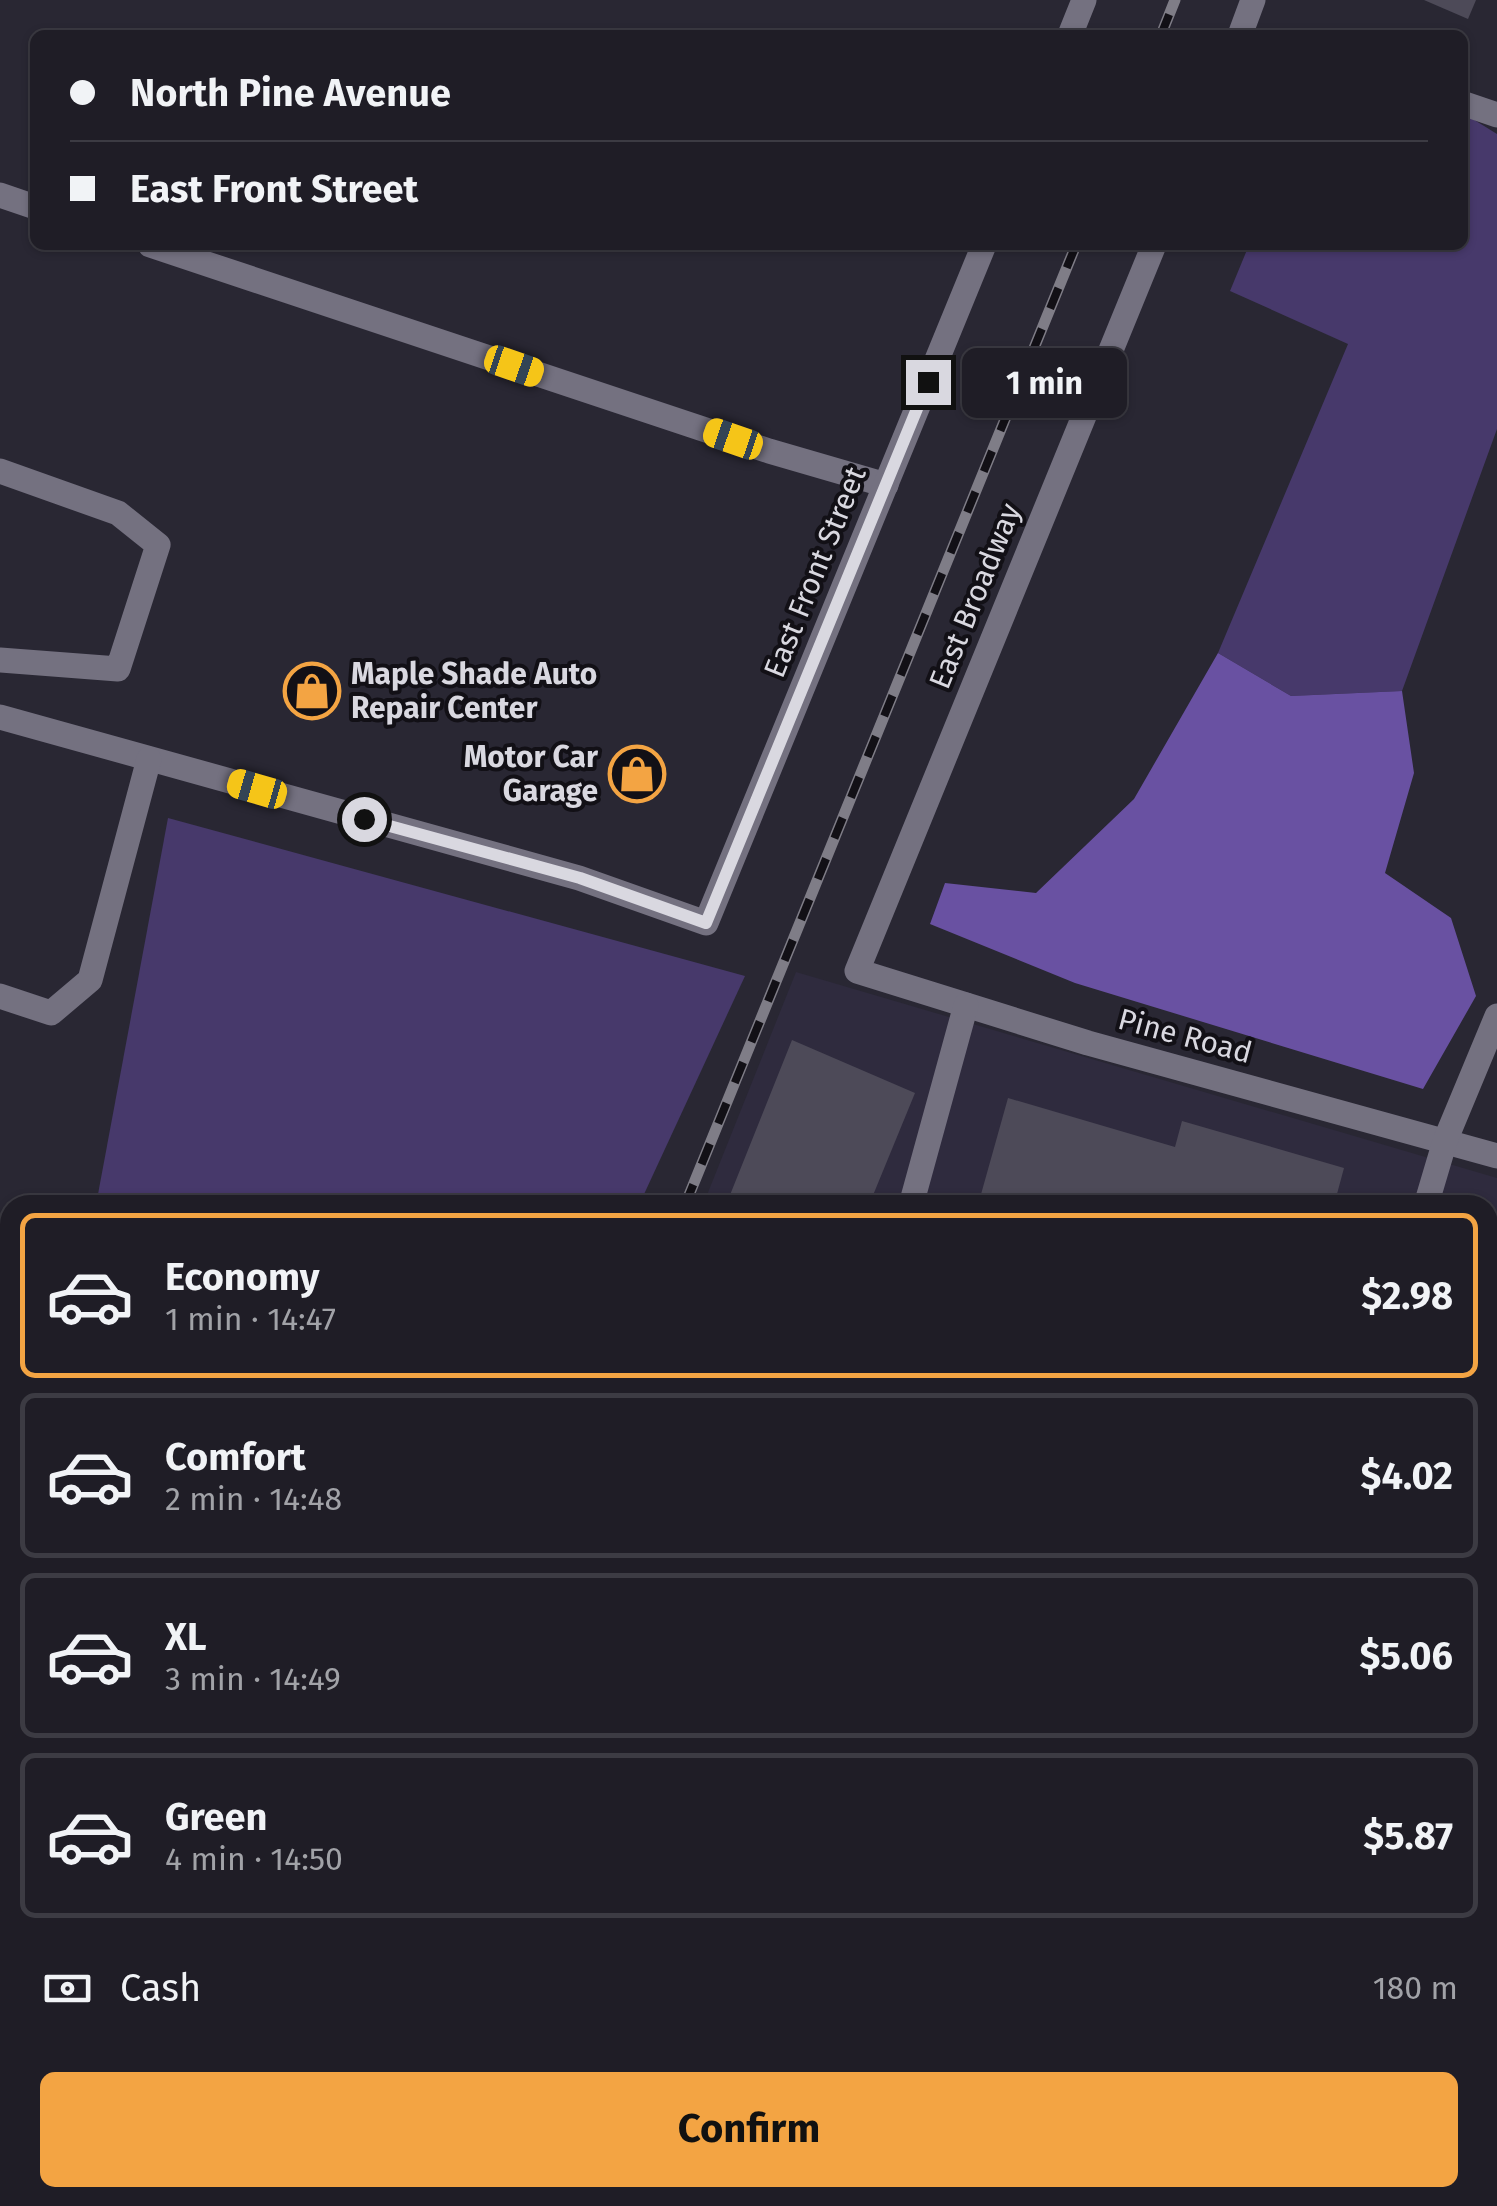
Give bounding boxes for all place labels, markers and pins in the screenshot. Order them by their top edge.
place label: Maple Shade Auto Repair Center [351,656,597,726]
shop icon: Maple Shade Auto Repair Center [282,661,342,721]
place label: Motor Car Garage [464,739,599,809]
shop icon: Motor Car Garage [607,744,667,804]

